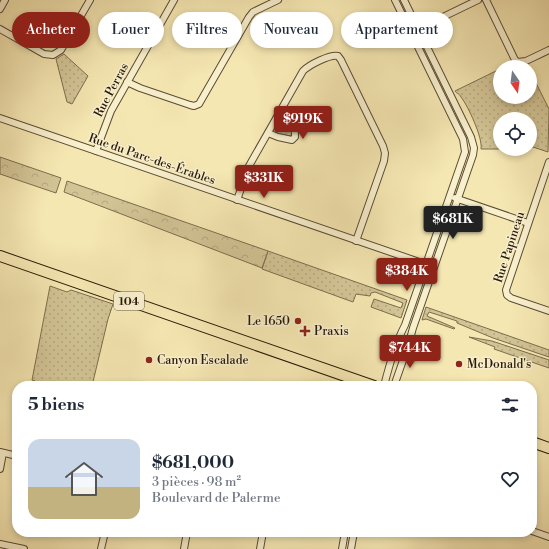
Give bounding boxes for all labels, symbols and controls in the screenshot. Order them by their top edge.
chip: Acheter [12,12,90,48]
chip: Louer [98,12,164,48]
chip: Filtres [172,12,242,48]
chip: Nouveau [250,12,333,48]
chip: Appartement [341,12,453,48]
north arrow [493,60,537,104]
map controls [493,60,537,156]
street label: Rue Perras [91,61,132,120]
pin: $919K [275,106,331,140]
text: $919K [283,111,323,127]
button: locate [493,112,537,156]
street label: Rue du Parc-des-Érables [86,129,218,188]
pin: $331K [236,165,292,199]
text: $331K [244,170,284,186]
pin: $681K [425,206,481,240]
street label: Rue Papineau [491,209,528,285]
text: $681K [433,211,473,227]
pin: $384K [379,258,435,292]
text: $384K [385,263,429,279]
road number: 104 [114,292,144,310]
place label: Le 1650 [247,314,290,329]
marker: Le 1650 [293,316,303,326]
place label: Praxis [314,324,349,339]
marker: Praxis [299,325,311,337]
pin: $744K [382,335,438,369]
text: $744K [389,340,431,356]
place label: Canyon Escalade [157,353,249,368]
marker: Canyon Escalade [144,355,154,365]
place label: McDonald's [467,357,531,372]
marker: McDonald's [454,359,464,369]
text: 5 biens [28,394,84,416]
icon: filters [499,394,521,416]
text: $681,000 [152,452,234,474]
icon: home [60,455,108,503]
icon: heart [499,468,521,490]
text: 3 pièces · 98 m² [152,474,241,490]
text: Boulevard de Palerme [152,490,280,506]

